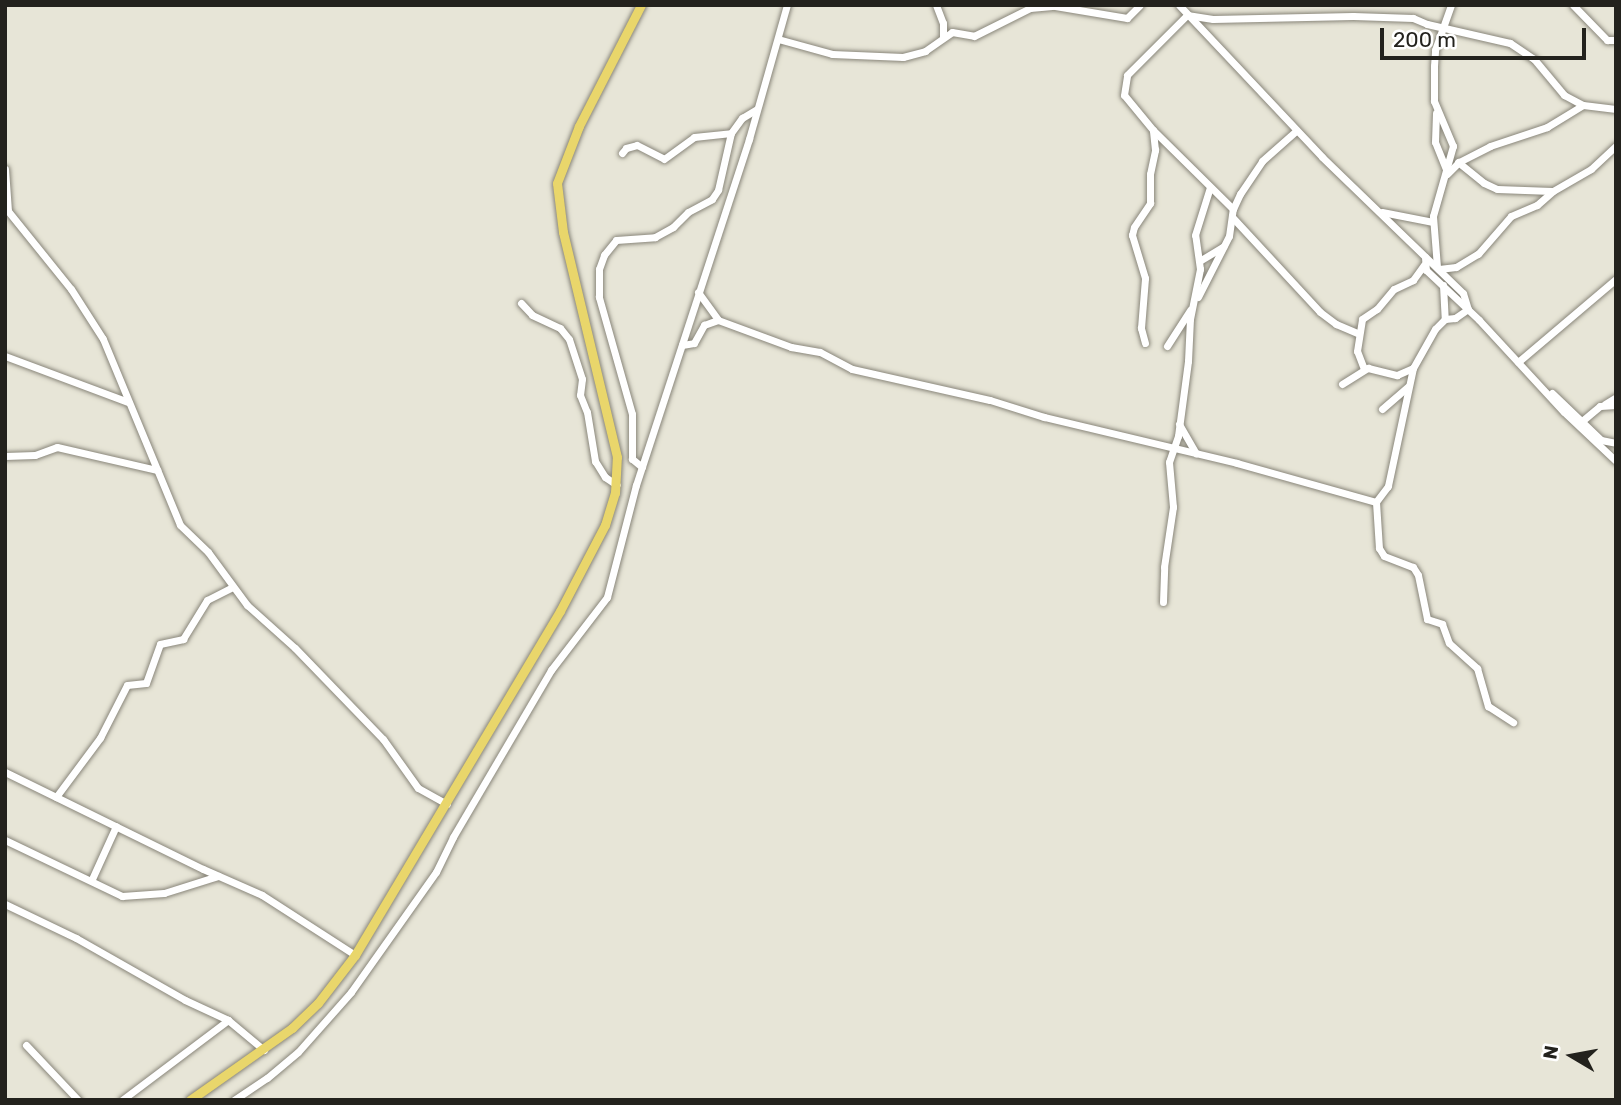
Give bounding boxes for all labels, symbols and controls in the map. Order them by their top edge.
scale bar [1383,14,1590,58]
text: 200 m [1393,27,1456,52]
north arrow [1537,1021,1607,1091]
text: N [1538,1044,1563,1061]

